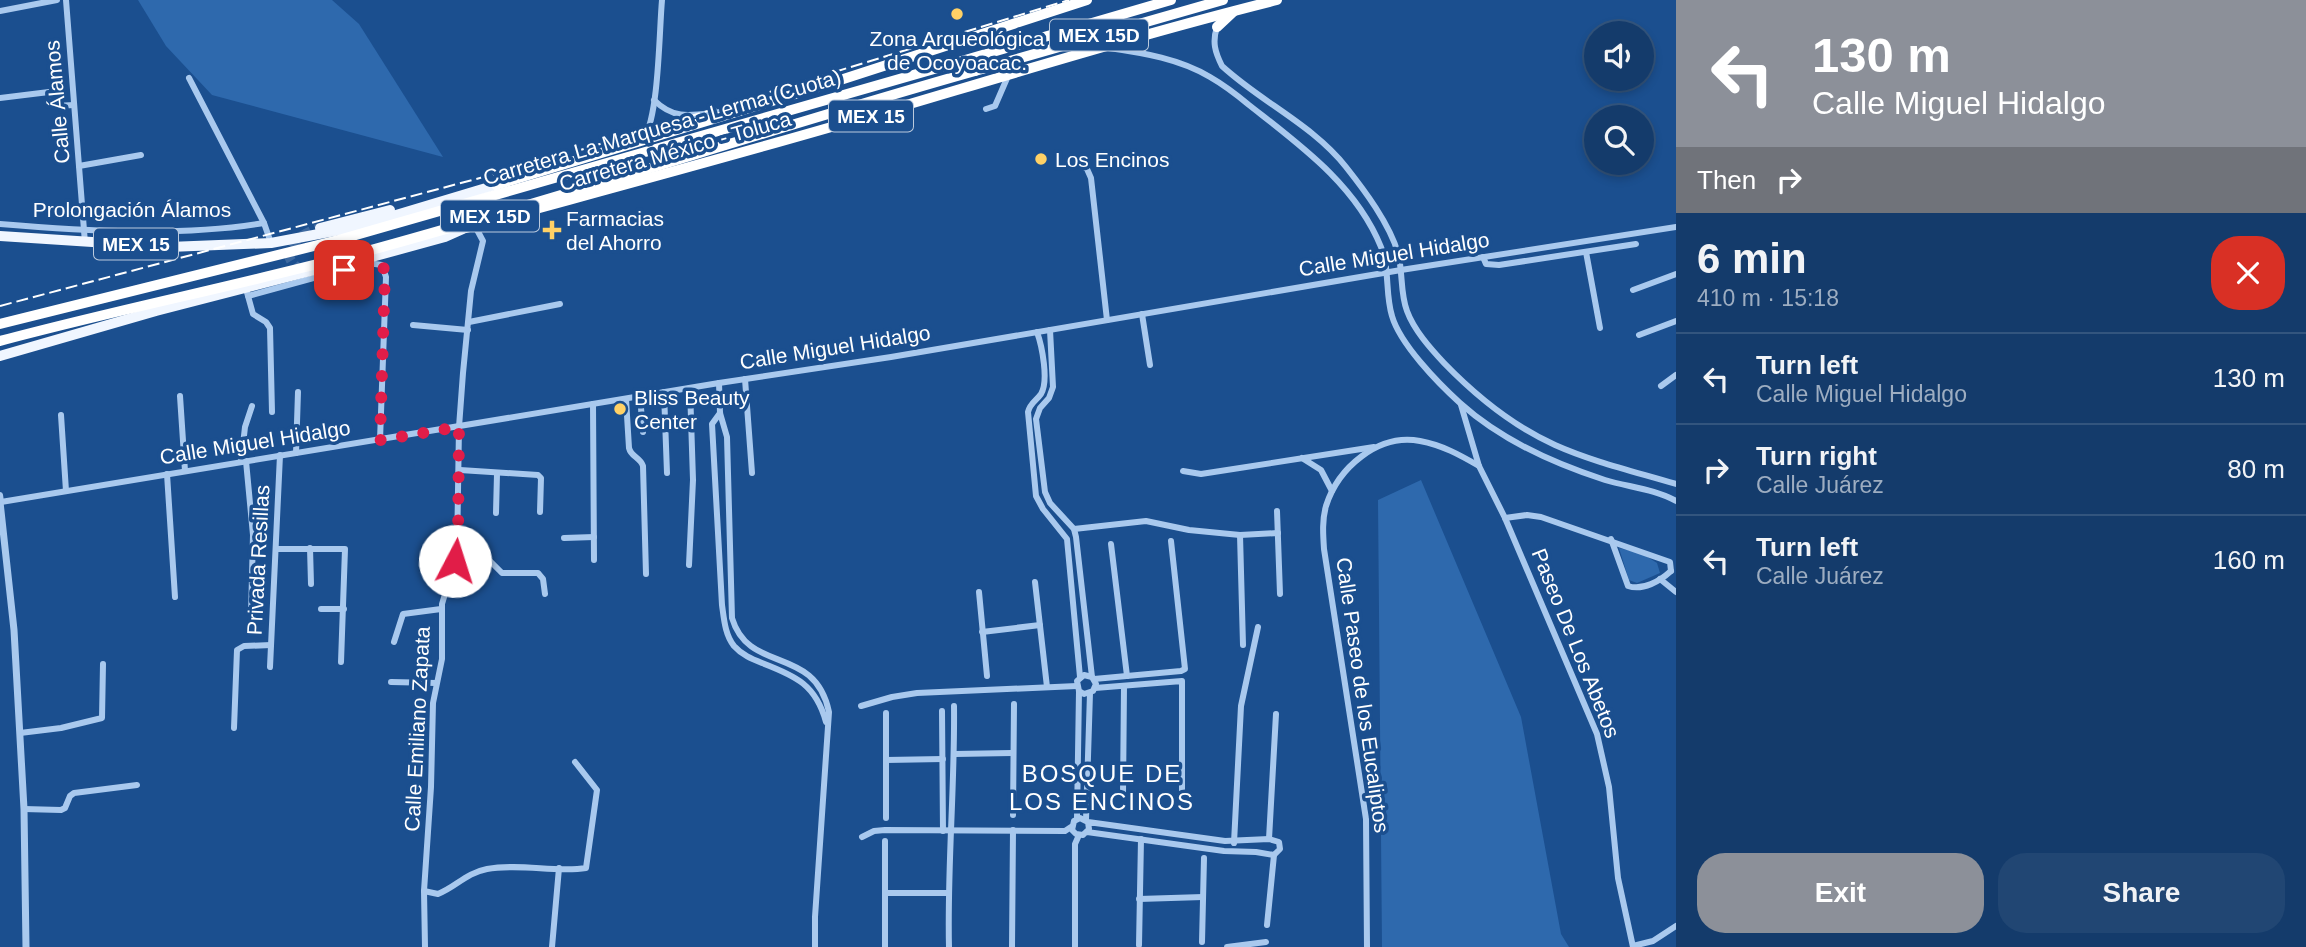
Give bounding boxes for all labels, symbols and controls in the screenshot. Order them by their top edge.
marker: Zona Arqueológica de Ocoyoacac. [949,6,965,22]
road number: MEX 15D [1050,20,1148,50]
map controls [1584,21,1654,175]
button: sound [1584,21,1654,91]
place label: Zona Arqueológica de Ocoyoacac. [869,27,1045,74]
icon: left [1697,28,1788,119]
text: 130 m [1812,28,1951,82]
street label: Calle Álamos [40,39,74,165]
street label: Carretera La Marquesa - Lerma (Cuota) [480,65,844,189]
text: Calle Miguel Hidalgo [1812,85,2105,121]
road number: MEX 15 [829,100,913,132]
button: search [1584,105,1654,175]
street label: Carretera México - Toluca [556,107,794,195]
place label: Los Encinos [1055,148,1169,171]
marker: Los Encinos [1033,151,1049,167]
icon: right [1770,161,1808,199]
text: Then [1697,165,1756,195]
street label: Prolongación Álamos [33,198,231,221]
road number: MEX 15D [441,200,539,232]
place label: Farmacias del Ahorro [566,207,664,254]
marker: Farmacias del Ahorro [544,222,560,238]
road number: MEX 15 [94,228,178,260]
street label: Calle Miguel Hidalgo [1297,228,1491,280]
text: 6 min [1697,235,1807,282]
button: close [2211,236,2285,310]
pin [314,240,374,300]
icon: arrive [325,251,363,289]
text: 410 m · 15:18 [1697,285,1839,311]
street label: Calle Miguel Hidalgo [738,321,932,373]
text: Turn left [1756,350,1858,380]
icon: left [1697,360,1735,398]
text: 130 m [2213,363,2285,393]
text: Calle Miguel Hidalgo [1756,381,1967,407]
place label: Bliss Beauty Center [634,386,750,433]
marker: Bliss Beauty Center [612,401,628,417]
street label: Calle Miguel Hidalgo [158,416,352,468]
text: Turn right [1756,441,1877,471]
icon: right [1697,451,1735,489]
text: 80 m [2227,454,2285,484]
text: Calle Juárez [1756,472,1884,498]
street label: Privada Resillas [243,484,273,636]
position arrow [418,524,492,598]
text: Turn left [1756,532,1858,562]
icon: left [1697,542,1735,580]
street label: Paseo De Los Abetos [1528,545,1624,741]
text: 160 m [2213,545,2285,575]
street label: Calle Paseo de los Eucaliptos [1332,556,1394,834]
text: Calle Juárez [1756,563,1884,589]
street label: Calle Emiliano Zapata [400,626,434,832]
district label: BOSQUE DE LOS ENCINOS [1009,760,1195,815]
button: Exit [1697,853,1984,933]
button: Share [1998,853,2285,933]

